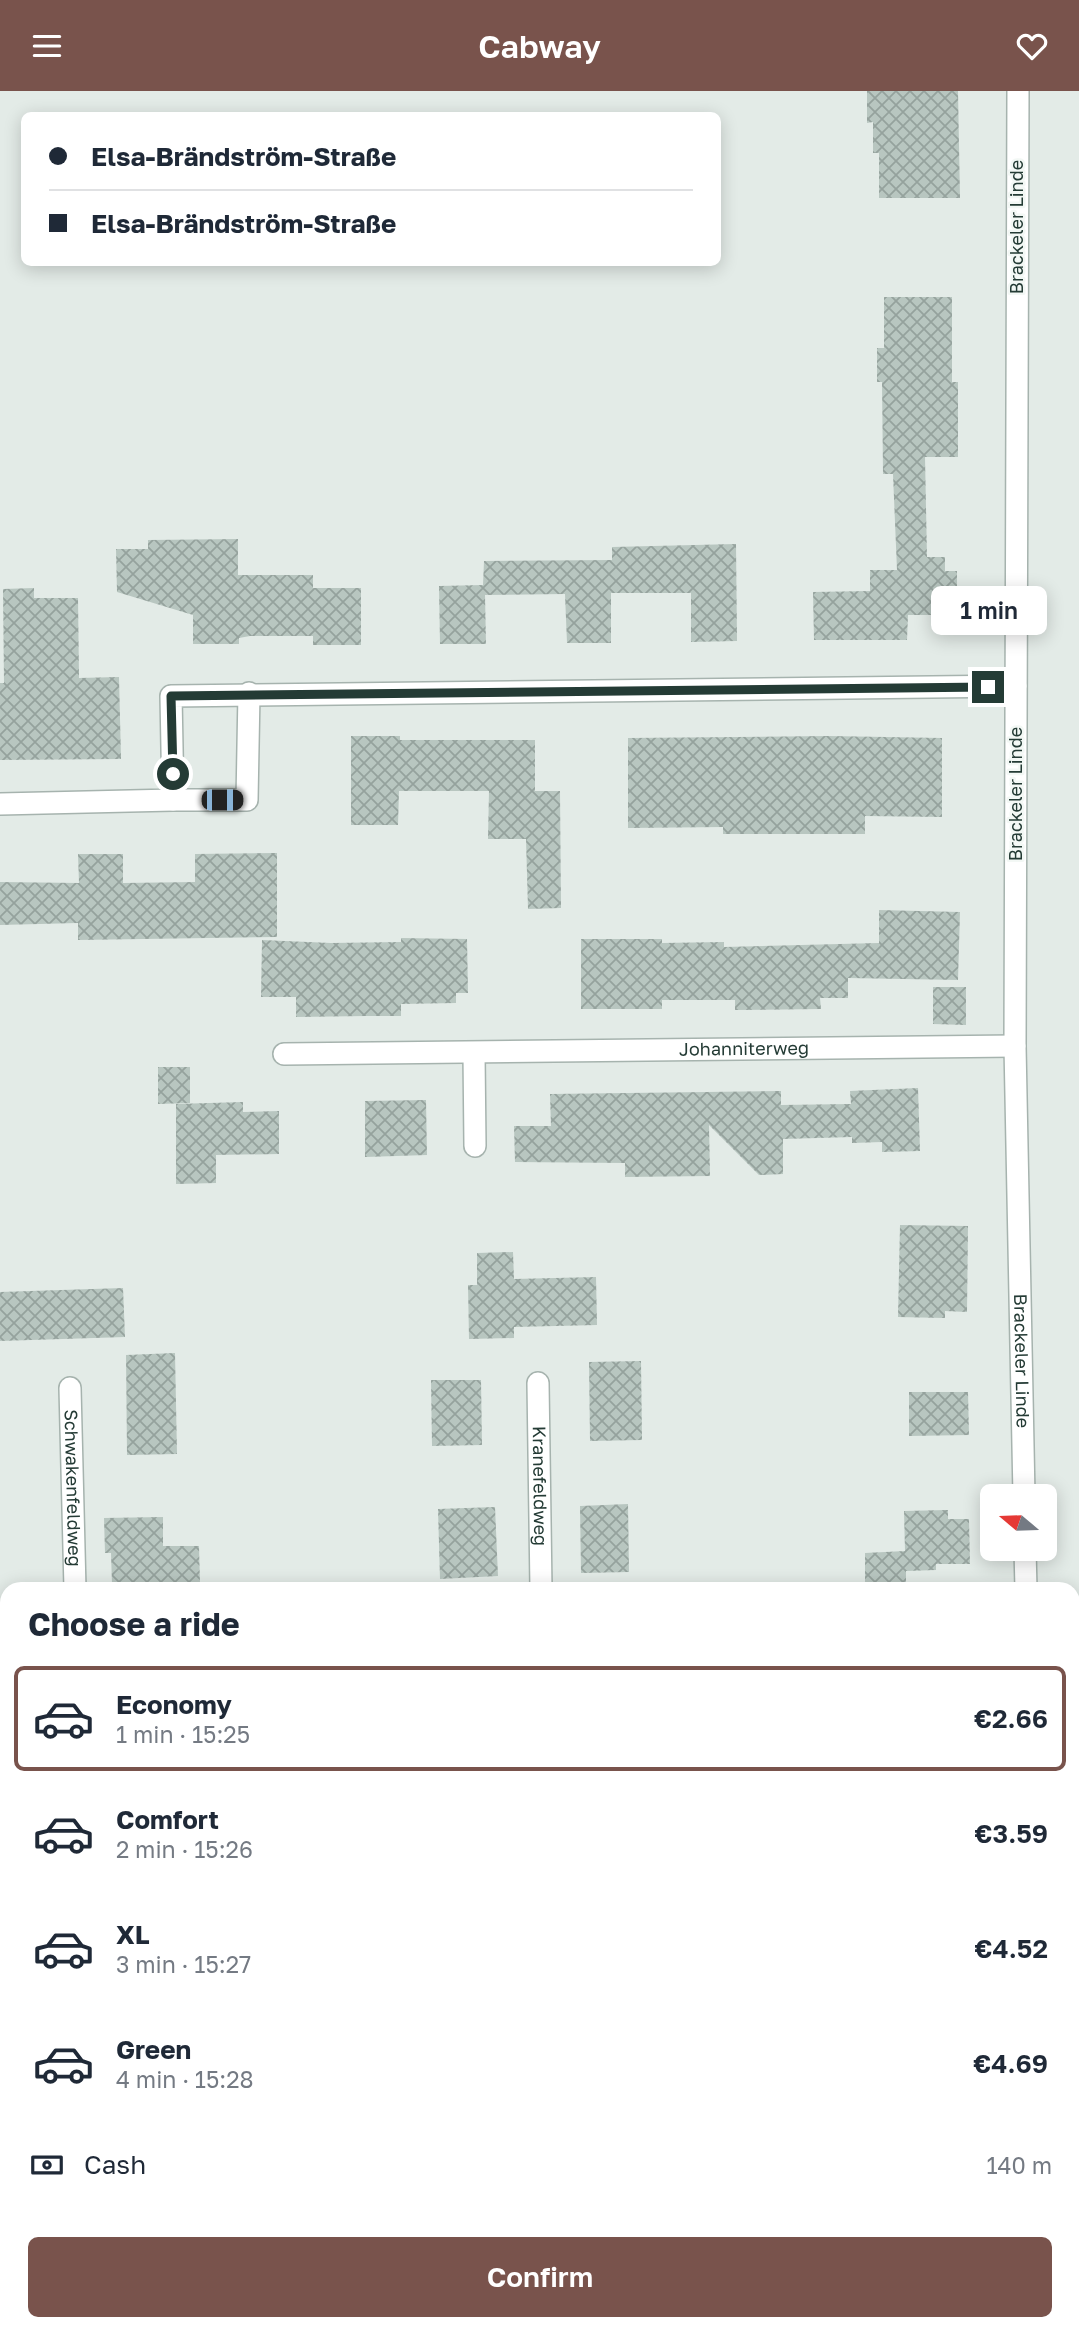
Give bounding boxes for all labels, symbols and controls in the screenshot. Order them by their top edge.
icon: menu [28,27,66,65]
text: Cabway [478,27,601,65]
icon: heart [1013,27,1051,65]
text: Elsa-Brändström-Straße [91,141,396,172]
street label: Brackeler Linde [1005,160,1027,294]
text: Elsa-Brändström-Straße [91,208,396,239]
callout: 1 min [930,585,1046,635]
text: 1 min [960,596,1018,624]
route end [972,671,1004,703]
street label: Brackeler Linde [1004,727,1026,861]
route start [157,758,189,790]
car [202,790,244,811]
street label: Johanniterweg [679,1036,809,1060]
street label: Brackeler Linde [1010,1293,1035,1428]
street label: Schwakenfeldweg [61,1409,86,1567]
street label: Kranefeldweg [529,1426,552,1546]
north arrow [980,1484,1057,1561]
map controls [980,1484,1057,1561]
text: Choose a ride [28,1605,240,1643]
icon: car [32,1687,95,1750]
text: Economy [116,1689,232,1720]
text: €2.66 [974,1703,1048,1734]
text: 1 min · 15:25 [116,1720,250,1748]
icon: car [32,1802,95,1865]
text: Comfort [116,1804,219,1835]
text: €3.59 [975,1818,1048,1849]
text: 2 min · 15:26 [116,1835,253,1863]
icon: car [32,1917,95,1980]
text: XL [116,1919,150,1950]
text: €4.52 [975,1933,1048,1964]
text: 3 min · 15:27 [116,1950,251,1978]
icon: car [32,2032,95,2095]
text: Green [116,2034,191,2065]
text: €4.69 [973,2048,1048,2079]
text: 4 min · 15:28 [116,2065,254,2093]
icon: cash [28,2146,66,2184]
text: Cash [84,2149,146,2180]
text: 140 m [986,2151,1052,2179]
button: Confirm [28,2237,1052,2317]

